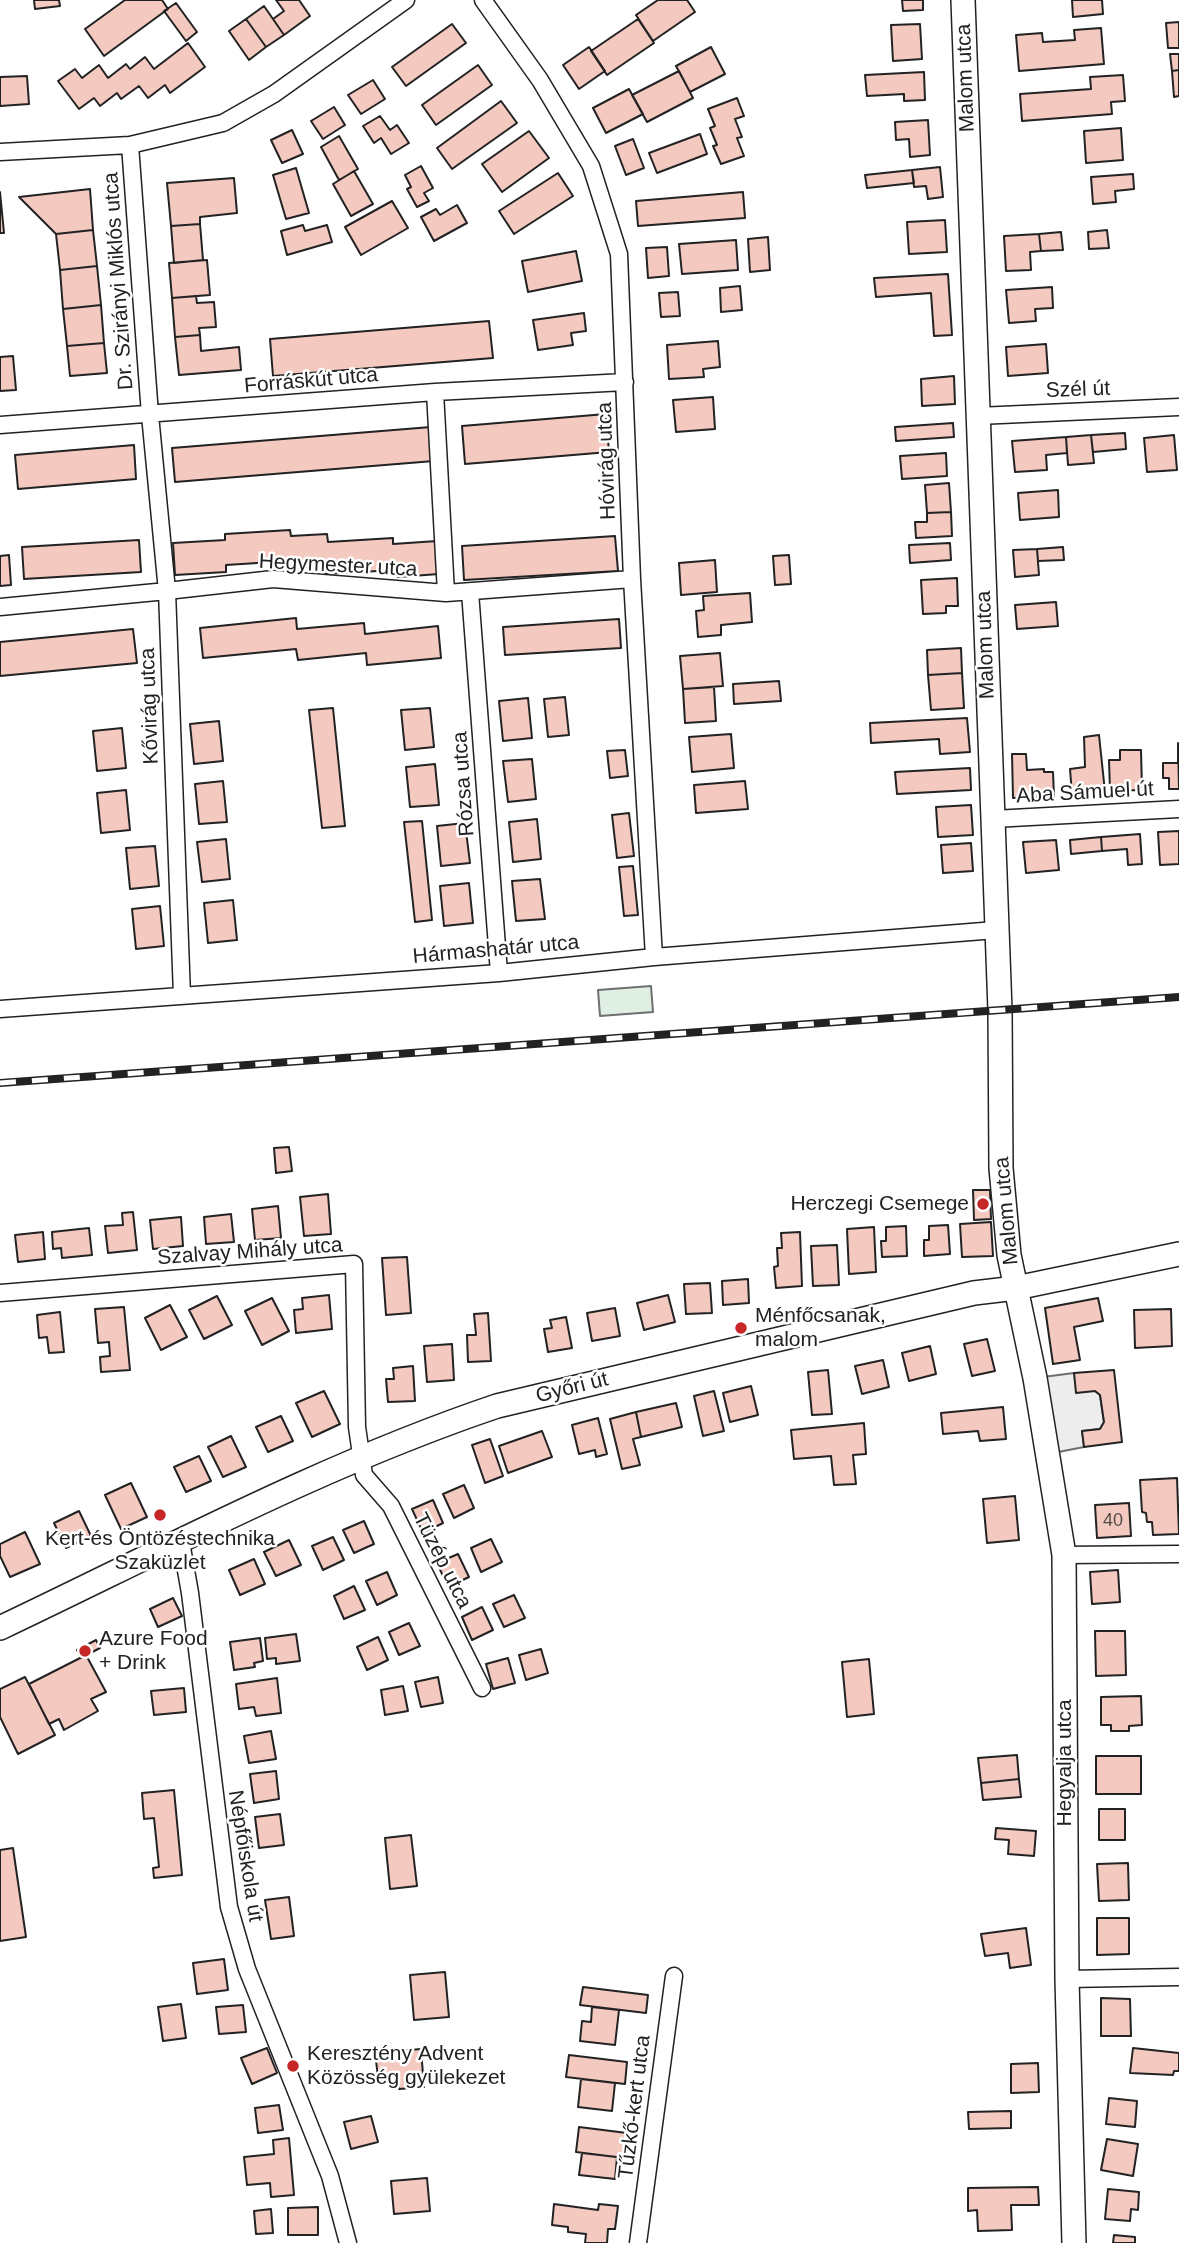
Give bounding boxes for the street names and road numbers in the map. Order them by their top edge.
street label: Malom utca [952,23,980,133]
street label: Dr. Szirányi Miklós utca [99,171,139,391]
street label: Forráskút utca [243,363,379,399]
street label: Szél út [1045,376,1111,404]
street label: Hóvirág utca [592,402,622,520]
street label: Hegymester utca [258,549,418,583]
street label: Malom utca [972,590,1000,700]
street label: Kővirág utca [135,647,165,765]
street label: Rózsa utca [448,731,480,837]
street label: Aba Sámuel út [1016,777,1154,809]
street label: Hármashatár utca [412,930,580,970]
street label: Malom utca [990,1156,1024,1266]
street label: Szalvay Mihály utca [157,1233,343,1271]
street label: Győri út [533,1367,611,1409]
street label: Tüzép utca [407,1509,477,1613]
street label: Hegyalja utca [1052,1699,1078,1827]
street label: Népfőiskola út [222,1788,268,1924]
street label: Tűzkő-kert utca [614,2034,656,2180]

